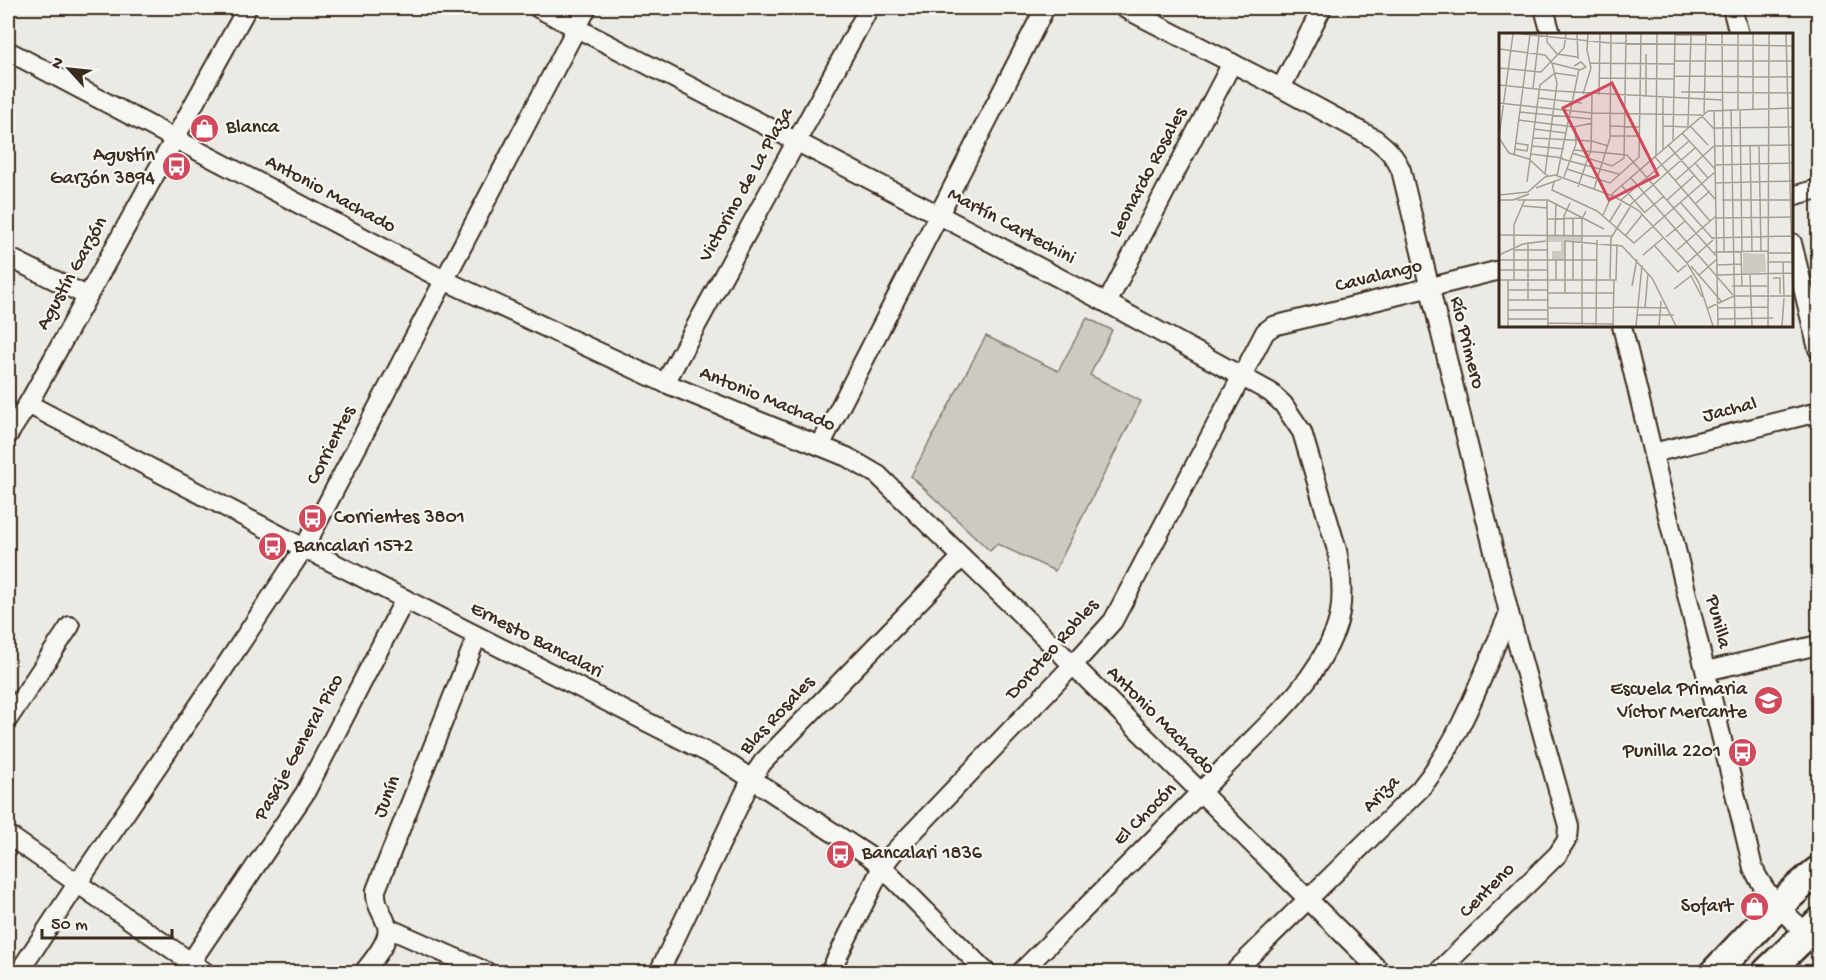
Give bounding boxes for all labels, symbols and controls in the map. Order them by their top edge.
inset map [1499,33,1793,327]
north arrow [39,39,99,99]
text: N [48,54,70,73]
street label: Victorino de La Plaza [694,103,799,267]
street label: Leonardo Rosales [1105,103,1193,242]
shop icon: Blanca [189,112,221,144]
place label: Blanca [225,117,280,140]
place label: Agustín Garzón 3894 [50,145,156,191]
bus stop icon: Agustín Garzón 3894 [160,151,192,183]
street label: Antonio Machado [261,151,399,239]
street label: Martín Cartechini [943,184,1079,270]
street label: Agustín Garzón [32,213,114,335]
street label: Cavalango [1333,255,1425,299]
street label: Río Primero [1443,294,1489,392]
street label: Antonio Machado [696,362,838,438]
street label: Jachal [1701,393,1759,429]
street label: Corrientes [302,402,362,489]
bus stop icon: Corrientes 3801 [297,502,329,534]
place label: Corrientes 3801 [334,507,465,530]
bus stop icon: Bancalari 1572 [257,531,289,563]
place label: Bancalari 1572 [293,536,413,559]
street label: Punilla [1699,592,1735,652]
street label: Doroteo Robles [1000,594,1105,707]
street label: Ernesto Bancalari [466,598,606,684]
street label: Antonio Machado [1101,662,1219,780]
street label: Pasaje General Pico [250,671,350,826]
street label: Blas Rosales [735,671,821,761]
place label: Escuela Primaria Víctor Mercante [1610,679,1748,725]
school or university icon: Escuela Primaria Víctor Mercante [1752,685,1784,717]
bus stop icon: Punilla 2201 [1726,736,1758,768]
place label: Punilla 2201 [1622,741,1721,764]
street label: Ariza [1359,771,1406,818]
street label: Junín [369,772,407,821]
street label: El Chocón [1109,778,1183,852]
bus stop icon: Bancalari 1836 [825,838,857,870]
place label: Bancalari 1836 [861,843,983,866]
street label: Centeno [1455,858,1521,924]
shop icon: Sofart [1738,891,1770,923]
place label: Sofart [1681,896,1735,919]
scale bar [42,902,172,940]
text: 50 m [51,915,88,936]

